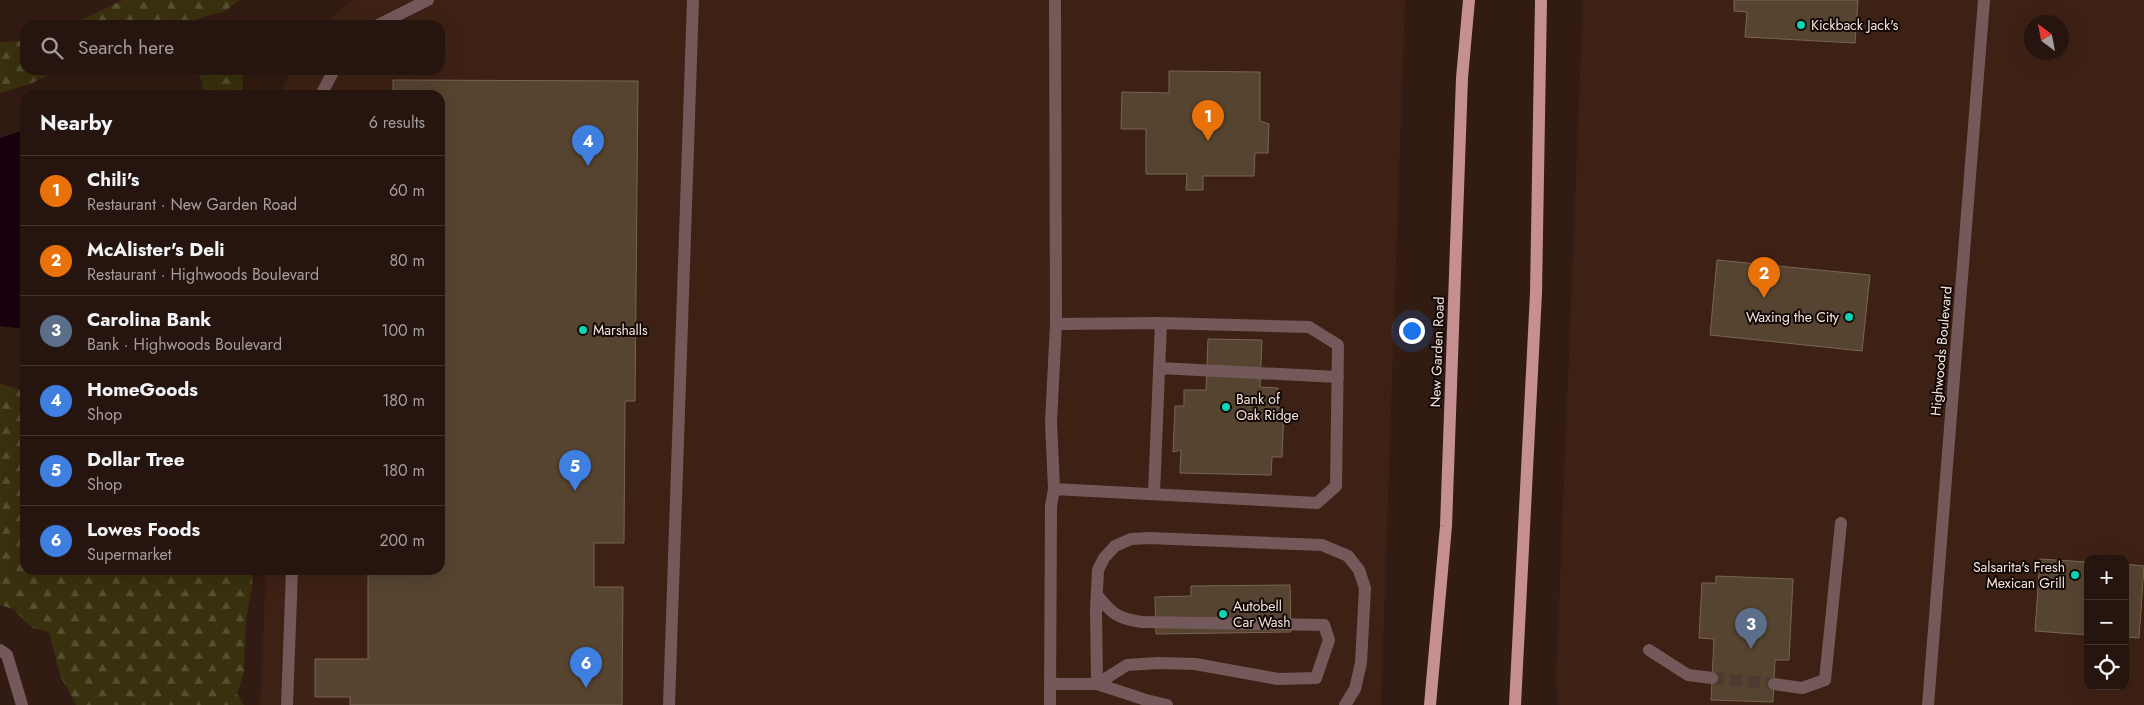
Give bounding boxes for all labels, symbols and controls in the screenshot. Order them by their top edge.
place label: Kickback Jack's [1811,15,1899,35]
north arrow [2024,15,2069,60]
marker: Kickback Jack's [1795,19,1807,31]
search box [20,20,445,75]
icon: search [38,34,66,62]
text: Search here [78,34,174,61]
pin: 1 [1192,100,1224,141]
text: Nearby [40,108,112,138]
text: 6 results [369,111,425,134]
pin: 4 [572,125,604,166]
text: Chili's [87,166,139,193]
text: 1 [52,179,60,202]
text: 60 m [389,179,425,202]
text: Restaurant · New Garden Road [87,193,297,216]
text: McAlister's Deli [87,236,225,263]
text: 2 [51,249,61,272]
text: 80 m [389,249,425,272]
pin: 2 [1748,257,1780,298]
text: Restaurant · Highwoods Boulevard [87,263,319,286]
street label: Highwoods Boulevard [1925,285,1957,417]
street label: New Garden Road [1425,296,1449,408]
text: Carolina Bank [87,306,211,333]
place label: Waxing the City [1746,307,1840,327]
marker: Waxing the City [1843,311,1855,323]
your location [1399,318,1425,344]
text: 3 [51,319,61,342]
text: 100 m [381,319,425,342]
place label: Marshalls [593,320,648,340]
marker: Marshalls [577,324,589,336]
text: Bank · Highwoods Boulevard [87,333,282,356]
text: HomeGoods [87,376,198,403]
text: 4 [50,389,62,412]
text: 180 m [382,389,425,412]
place label: Bank of Oak Ridge [1236,389,1299,425]
marker: Bank of Oak Ridge [1220,401,1232,413]
text: Shop [87,403,122,426]
text: Dollar Tree [87,446,185,473]
pin: 5 [559,450,591,491]
text: 5 [51,459,61,482]
text: 180 m [382,459,425,482]
text: Shop [87,473,122,496]
text: Lowes Foods [87,516,200,543]
text: 6 [51,529,61,552]
text: 200 m [379,529,425,552]
text: Supermarket [87,543,172,566]
map controls [2084,555,2129,690]
button: + [2084,555,2129,600]
place label: Salsarita's Fresh Mexican Grill [1973,557,2065,593]
marker: Salsarita's Fresh Mexican Grill [2069,569,2081,581]
place label: Autobell Car Wash [1233,596,1291,632]
button: − [2084,600,2129,645]
marker: Autobell Car Wash [1217,608,1229,620]
pin: 3 [1735,608,1767,649]
button: locate [2084,645,2129,690]
pin: 6 [570,647,602,688]

